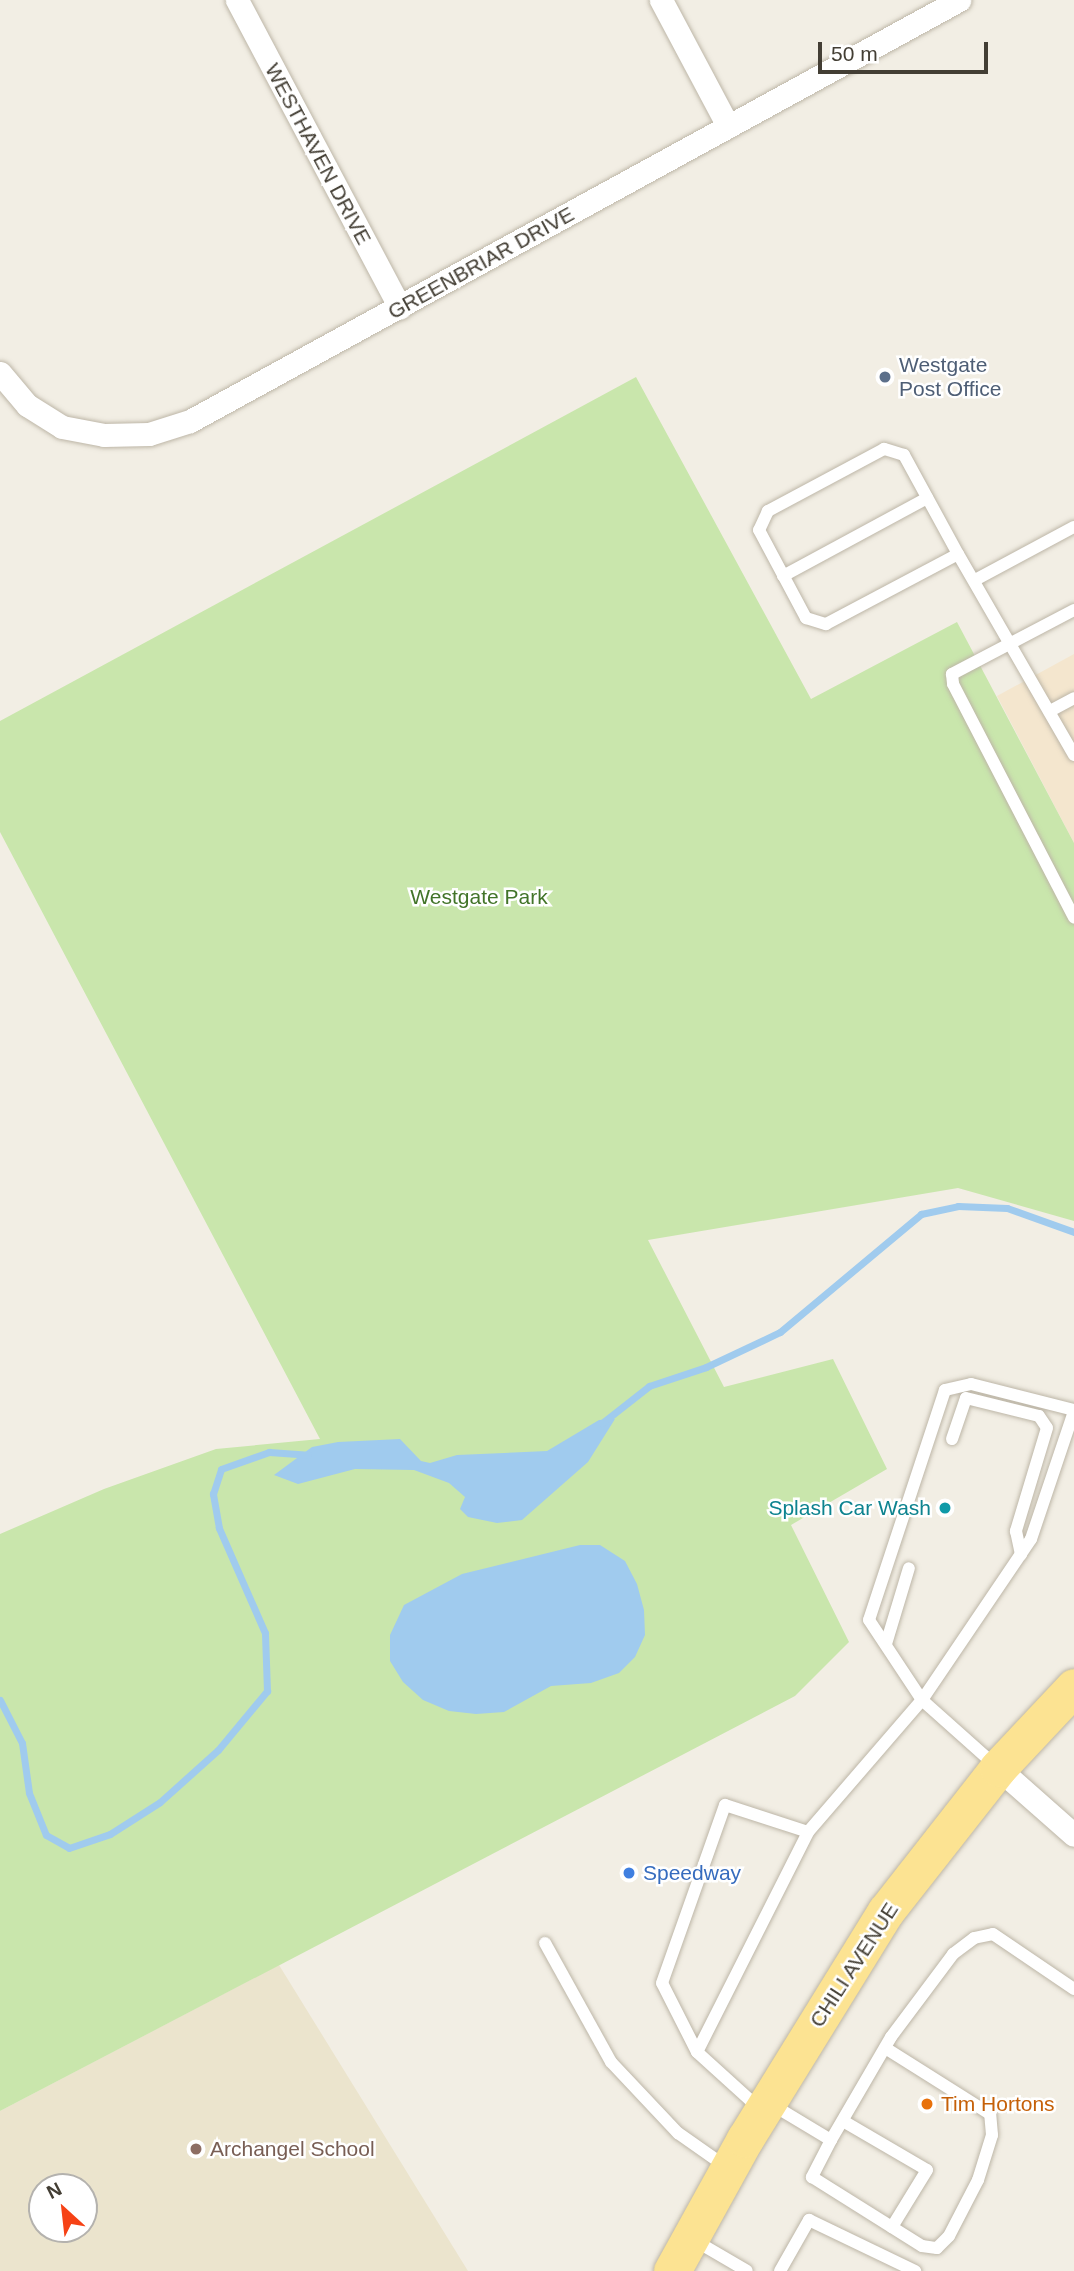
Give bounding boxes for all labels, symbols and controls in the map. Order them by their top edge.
scale bar [822,28,992,72]
text: 50 m [831,42,878,65]
street label: WESTHAVEN DRIVE [260,59,376,249]
street label: GREENBRIAR DRIVE [384,201,578,325]
place label: Westgate Post Office [899,352,1001,402]
marker: Westgate Post Office [877,369,893,385]
park label: Westgate Park [410,884,548,910]
place label: Splash Car Wash [768,1495,931,1521]
marker: Splash Car Wash [937,1500,953,1516]
place label: Speedway [643,1860,741,1886]
marker: Speedway [621,1865,637,1881]
street label: CHILI AVENUE [804,1898,904,2032]
place label: Tim Hortons [941,2091,1055,2117]
marker: Tim Hortons [919,2096,935,2112]
place label: Archangel School [210,2136,375,2162]
marker: Archangel School [188,2141,204,2157]
north arrow [28,2173,98,2243]
text: N [43,2178,65,2203]

